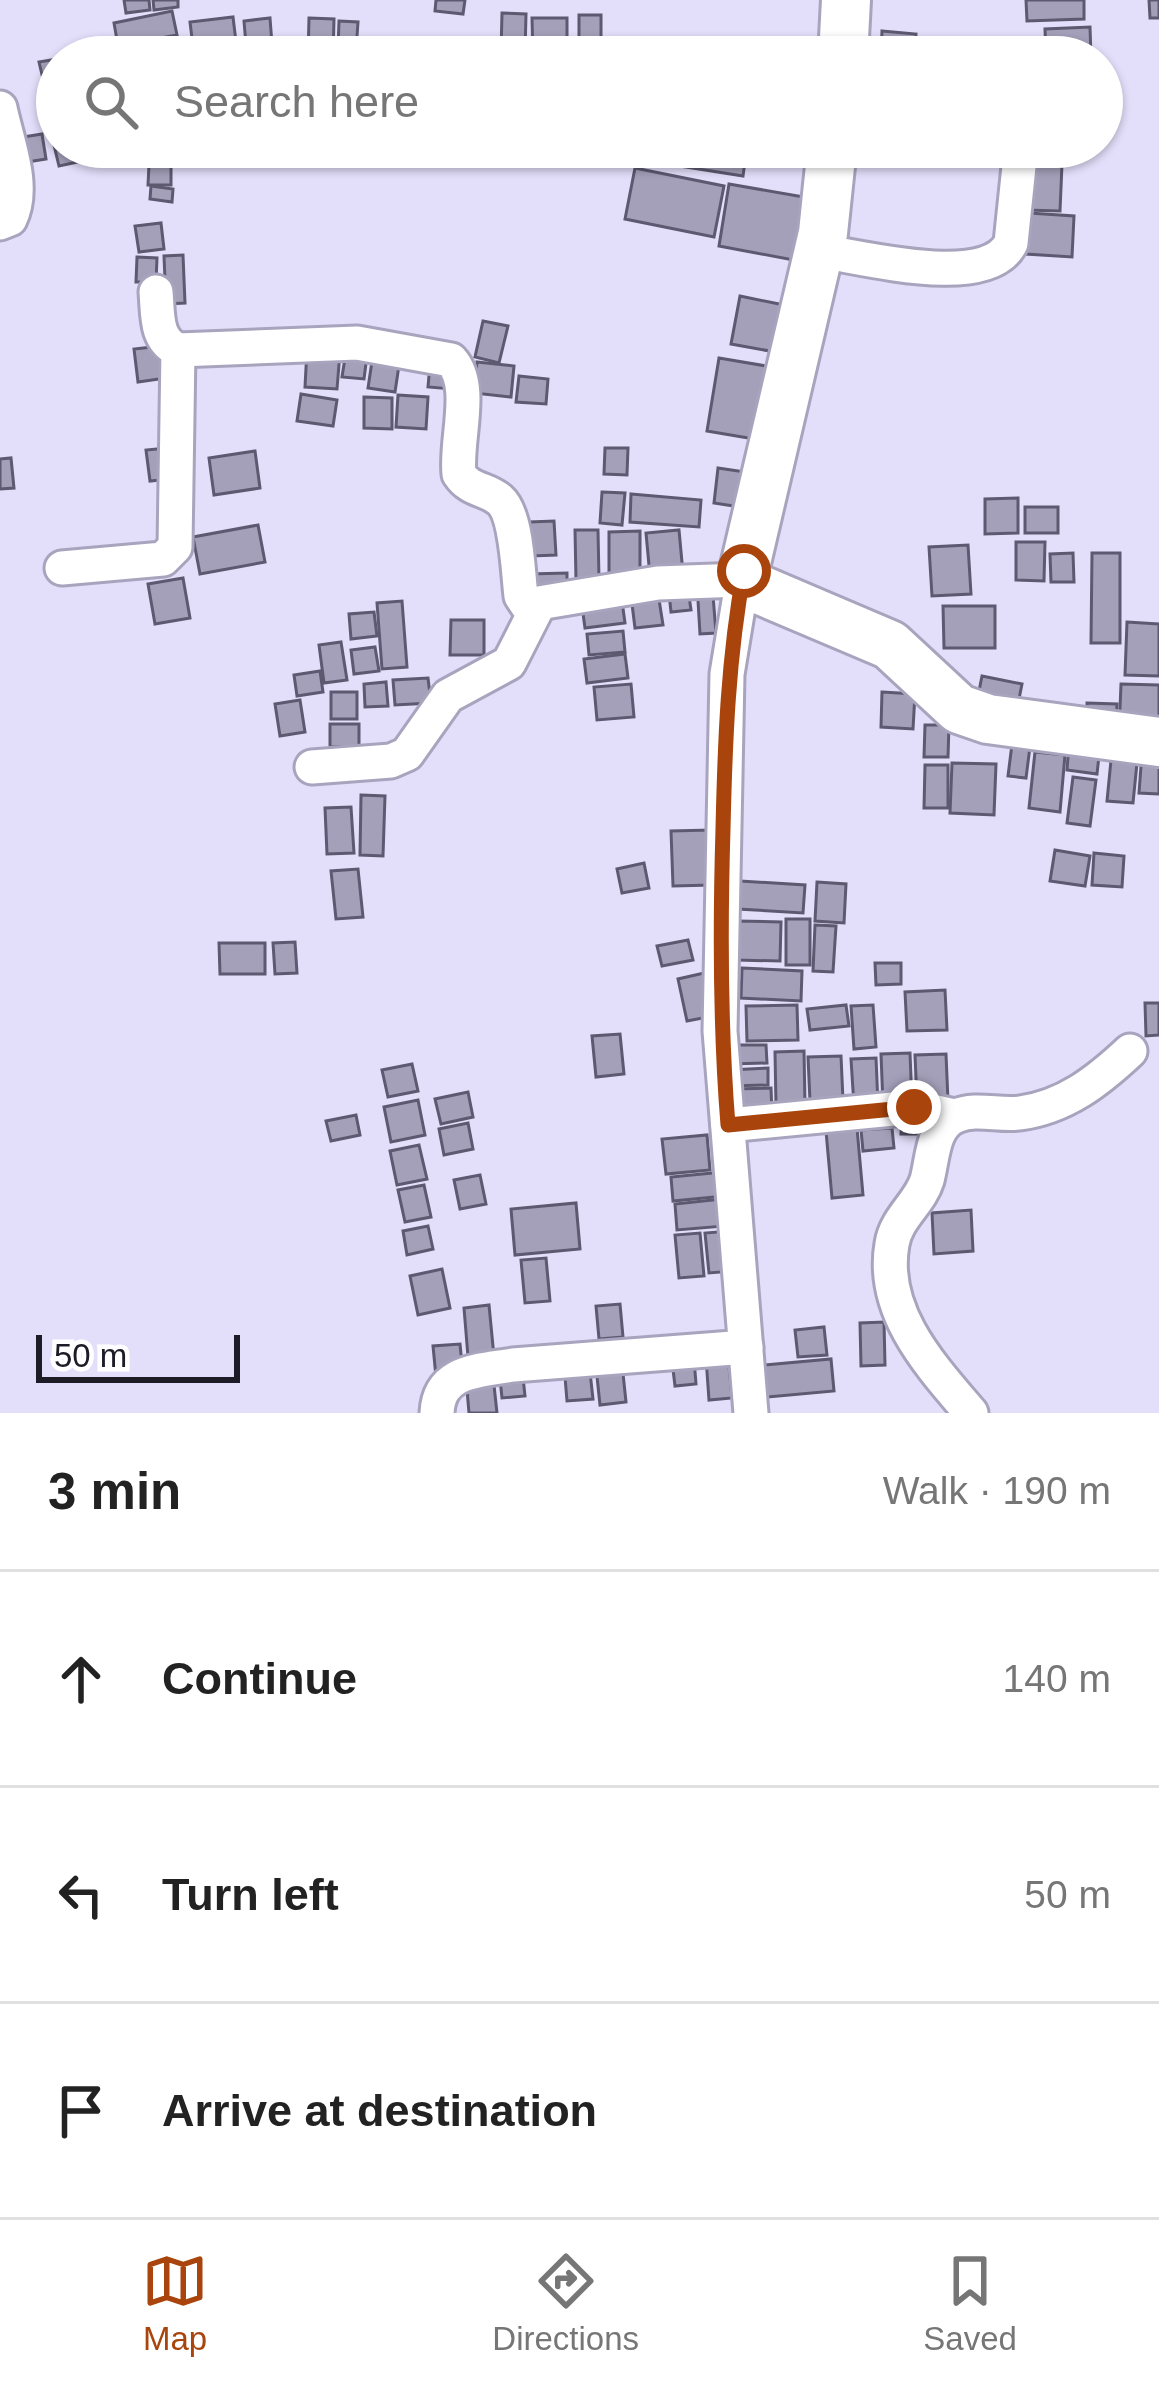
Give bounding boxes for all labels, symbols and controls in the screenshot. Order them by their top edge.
search box [36,36,1123,168]
icon: search [78,69,144,135]
text: Search here [174,76,419,127]
route start [717,544,771,598]
route end [887,1080,941,1134]
scale bar [36,1329,240,1382]
text: 50 m [54,1337,127,1374]
text: 3 min [48,1463,181,1520]
text: Walk · 190 m [883,1469,1111,1512]
icon: ahead [48,1646,114,1712]
text: Continue [162,1653,357,1704]
text: 140 m [1003,1657,1111,1700]
icon: left [48,1862,114,1928]
text: Turn left [162,1869,339,1920]
text: 50 m [1024,1873,1111,1916]
icon: arrive [48,2078,114,2144]
text: Arrive at destination [162,2085,597,2136]
tab: Map [142,2248,208,2358]
tab: Directions [492,2248,639,2358]
tab: Saved [923,2248,1017,2358]

